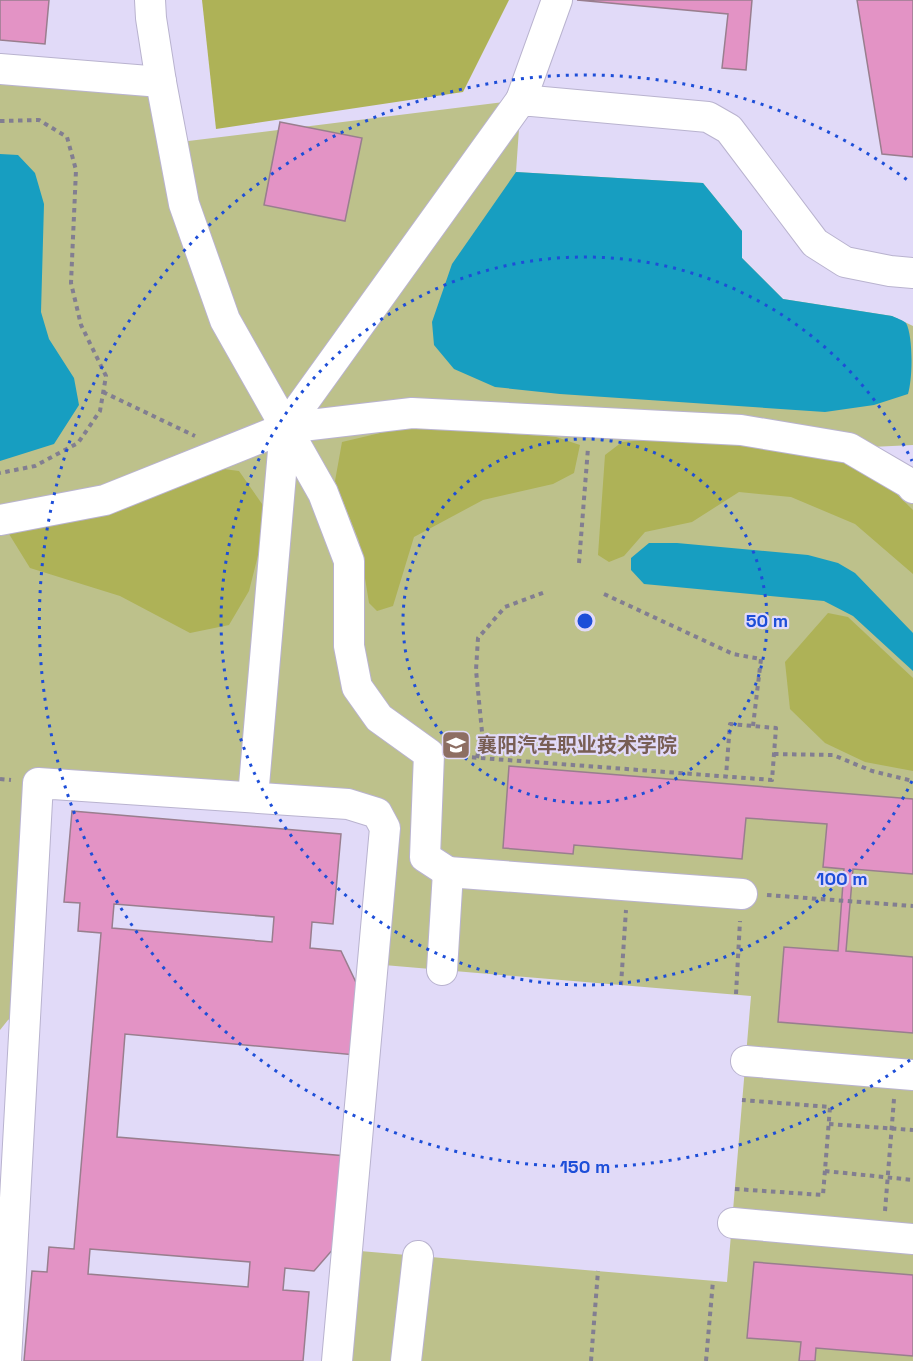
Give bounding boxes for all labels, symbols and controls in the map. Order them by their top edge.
text: 50 m [746,609,788,632]
centre of rings [575,611,595,631]
school or university icon: 襄阳汽车职业技术学院 [440,729,472,761]
place label: 襄阳汽车职业技术学院 [477,732,677,758]
text: 100 m [816,867,868,890]
text: 150 m [560,1155,610,1178]

